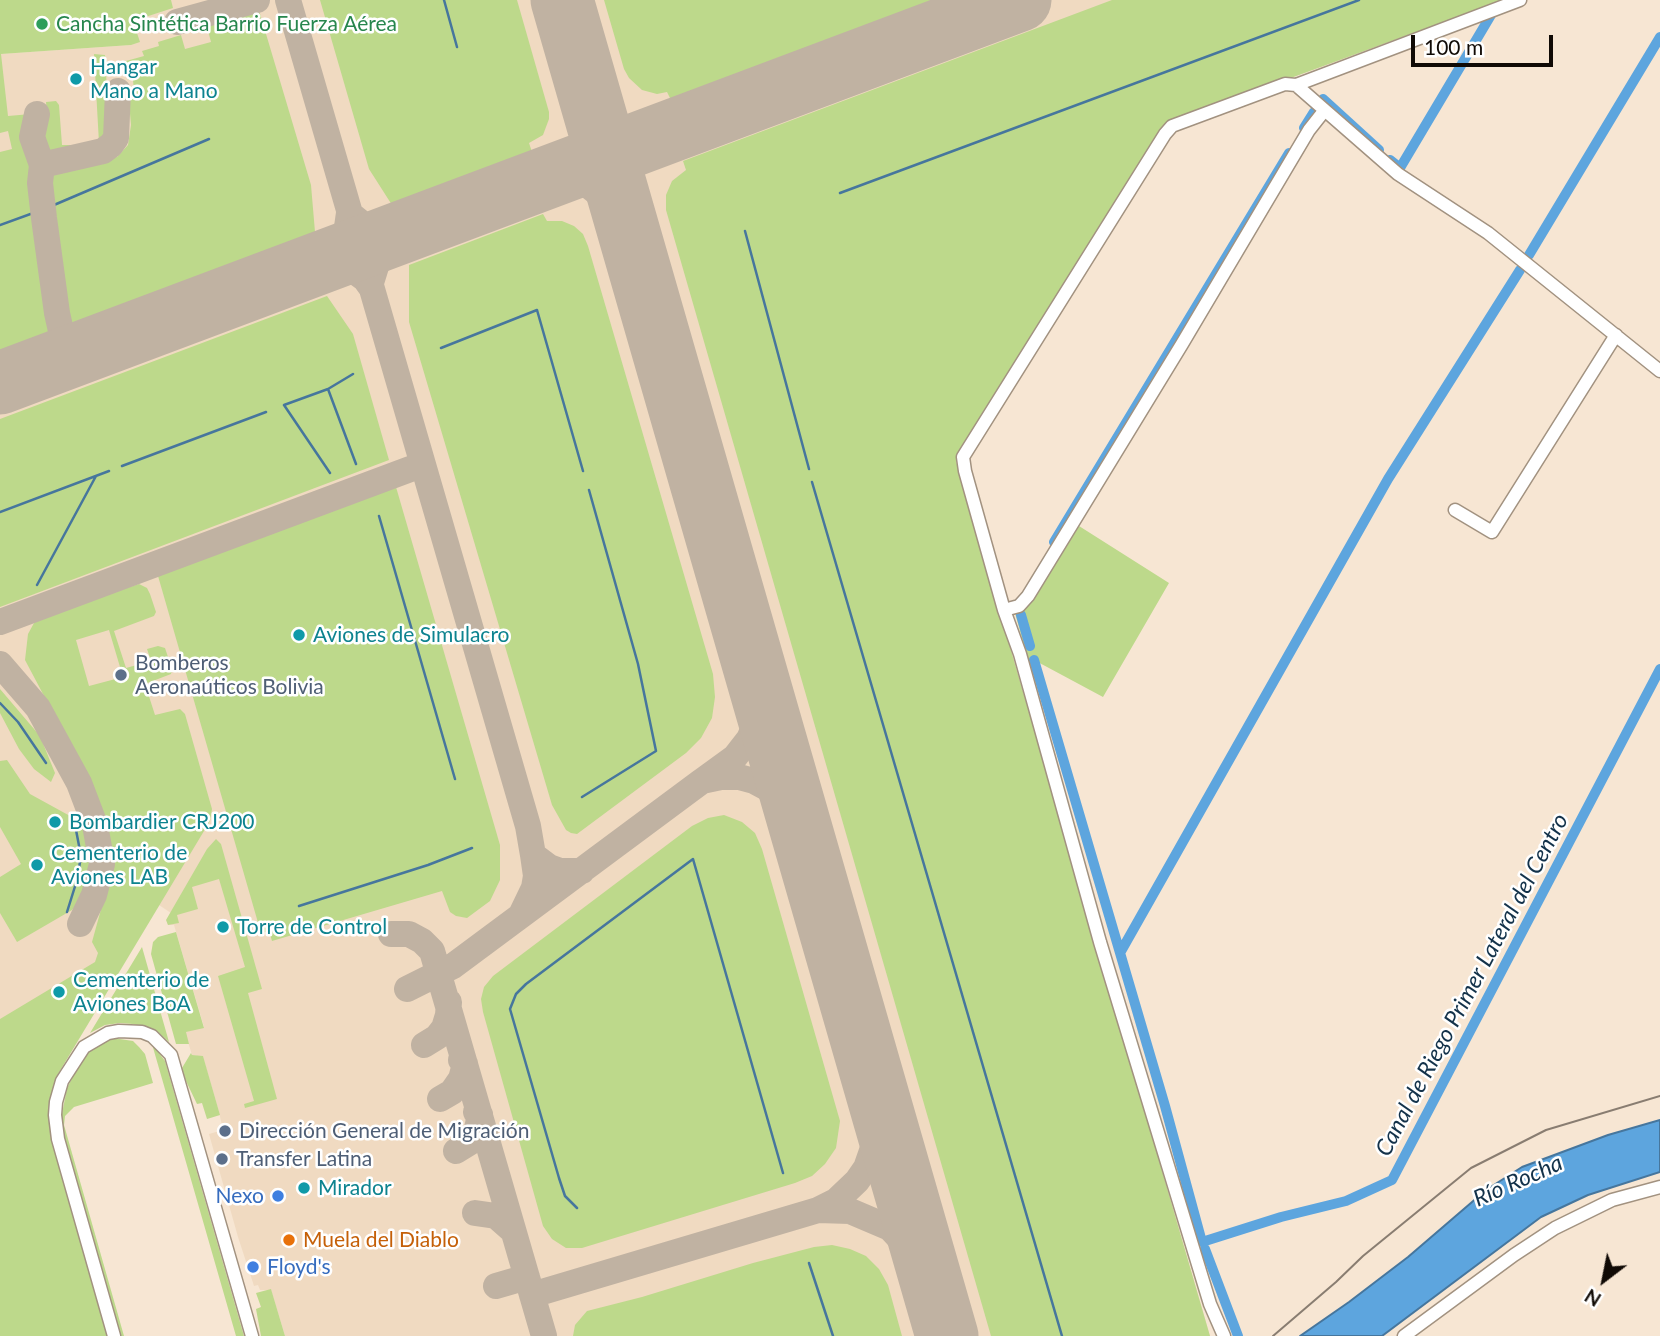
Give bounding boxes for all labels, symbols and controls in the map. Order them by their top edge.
place label: Cancha Sintética Barrio Fuerza Aérea [56,11,397,37]
marker: Cancha Sintética Barrio Fuerza Aérea [34,16,50,32]
scale bar [1415,21,1557,65]
text: 100 m [1424,34,1483,59]
place label: Hangar Mano a Mano [90,54,218,104]
marker: Hangar Mano a Mano [68,71,84,87]
place label: Aviones de Simulacro [313,622,510,648]
marker: Aviones de Simulacro [291,627,307,643]
place label: Bomberos Aeronaúticos Bolivia [135,650,324,700]
marker: Bomberos Aeronaúticos Bolivia [113,667,129,683]
place label: Bombardier CRJ200 [69,809,255,835]
water label: Canal de Riego Primer Lateral del Centro [1370,809,1574,1161]
marker: Bombardier CRJ200 [47,814,63,830]
place label: Cementerio de Aviones LAB [51,840,187,890]
marker: Cementerio de Aviones LAB [29,857,45,873]
place label: Torre de Control [237,914,387,940]
marker: Torre de Control [215,919,231,935]
place label: Cementerio de Aviones BoA [73,967,209,1017]
marker: Cementerio de Aviones BoA [51,984,67,1000]
place label: Dirección General de Migración [239,1118,529,1144]
marker: Dirección General de Migración [217,1123,233,1139]
place label: Transfer Latina [236,1146,372,1172]
water label: Río Rocha [1469,1149,1567,1213]
marker: Transfer Latina [214,1151,230,1167]
place label: Mirador [318,1175,392,1201]
marker: Mirador [296,1180,312,1196]
place label: Nexo [215,1183,264,1209]
marker: Nexo [270,1188,286,1204]
place label: Muela del Diablo [303,1227,459,1253]
marker: Muela del Diablo [281,1232,297,1248]
north arrow [1569,1245,1639,1315]
place label: Floyd's [267,1254,331,1280]
marker: Floyd's [245,1259,261,1275]
text: N [1580,1285,1605,1312]

